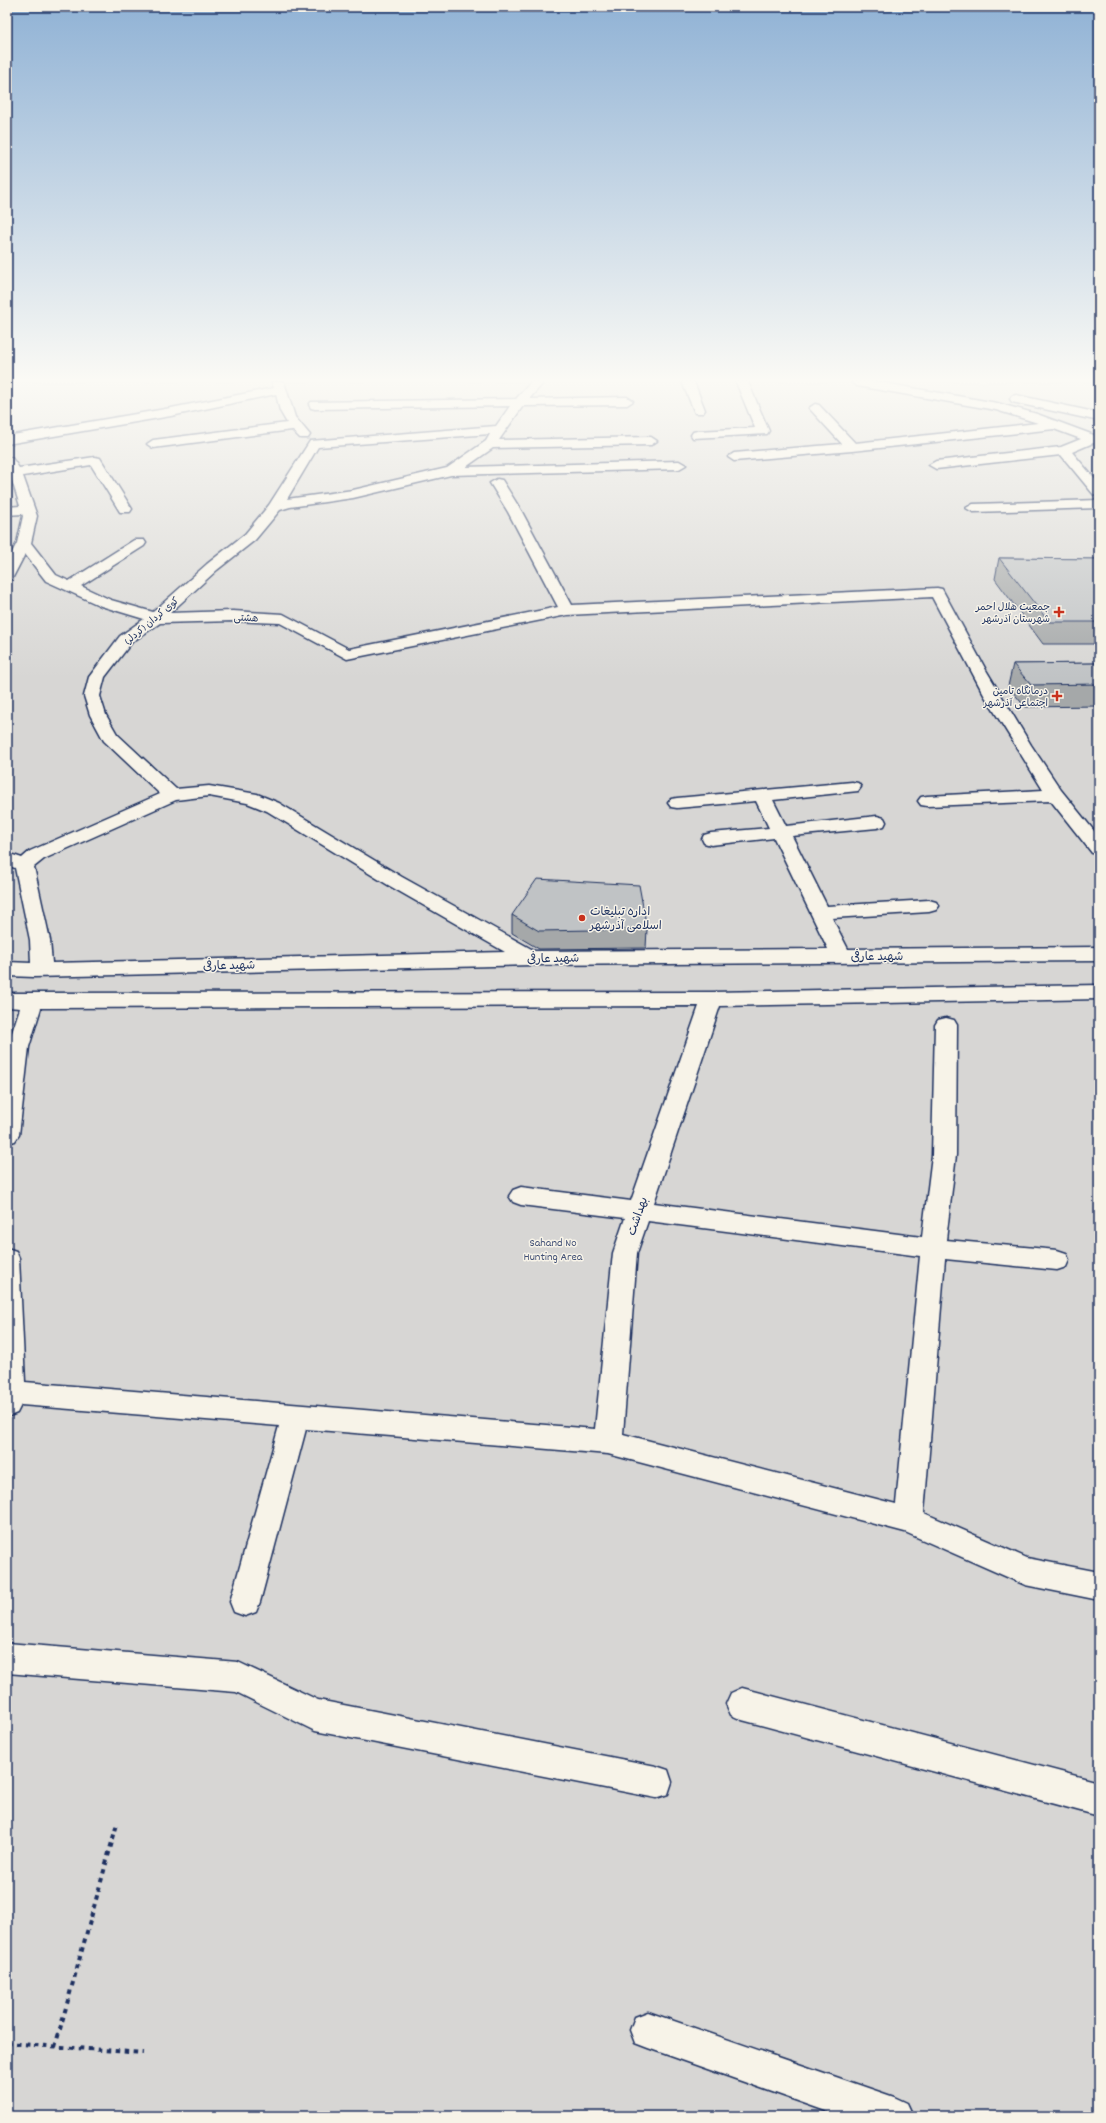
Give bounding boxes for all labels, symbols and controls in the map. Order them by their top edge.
street label: کوی کردان (کردلر) [122,594,183,649]
place label: جمعیت هلال احمر شهرستان آذرشهر [975,601,1050,627]
marker: جمعیت هلال احمر شهرستان آذرشهر [1053,606,1065,618]
street label: هشتی [233,611,259,627]
place label: درمانگاه تامین اجتماعی آذرشهر [983,685,1048,711]
marker: درمانگاه تامین اجتماعی آذرشهر [1051,690,1063,702]
place label: اداره تبلیغات اسلامی آذرشهر [589,904,662,935]
marker: اداره تبلیغات اسلامی آذرشهر [577,913,587,923]
street label: شهید عارفی [851,948,903,966]
street label: شهید عارفی [527,950,579,968]
street label: شهید عارفی [203,957,255,975]
street label: بهداشت [624,1195,653,1238]
park label: Sahand No Hunting Area [524,1235,583,1266]

